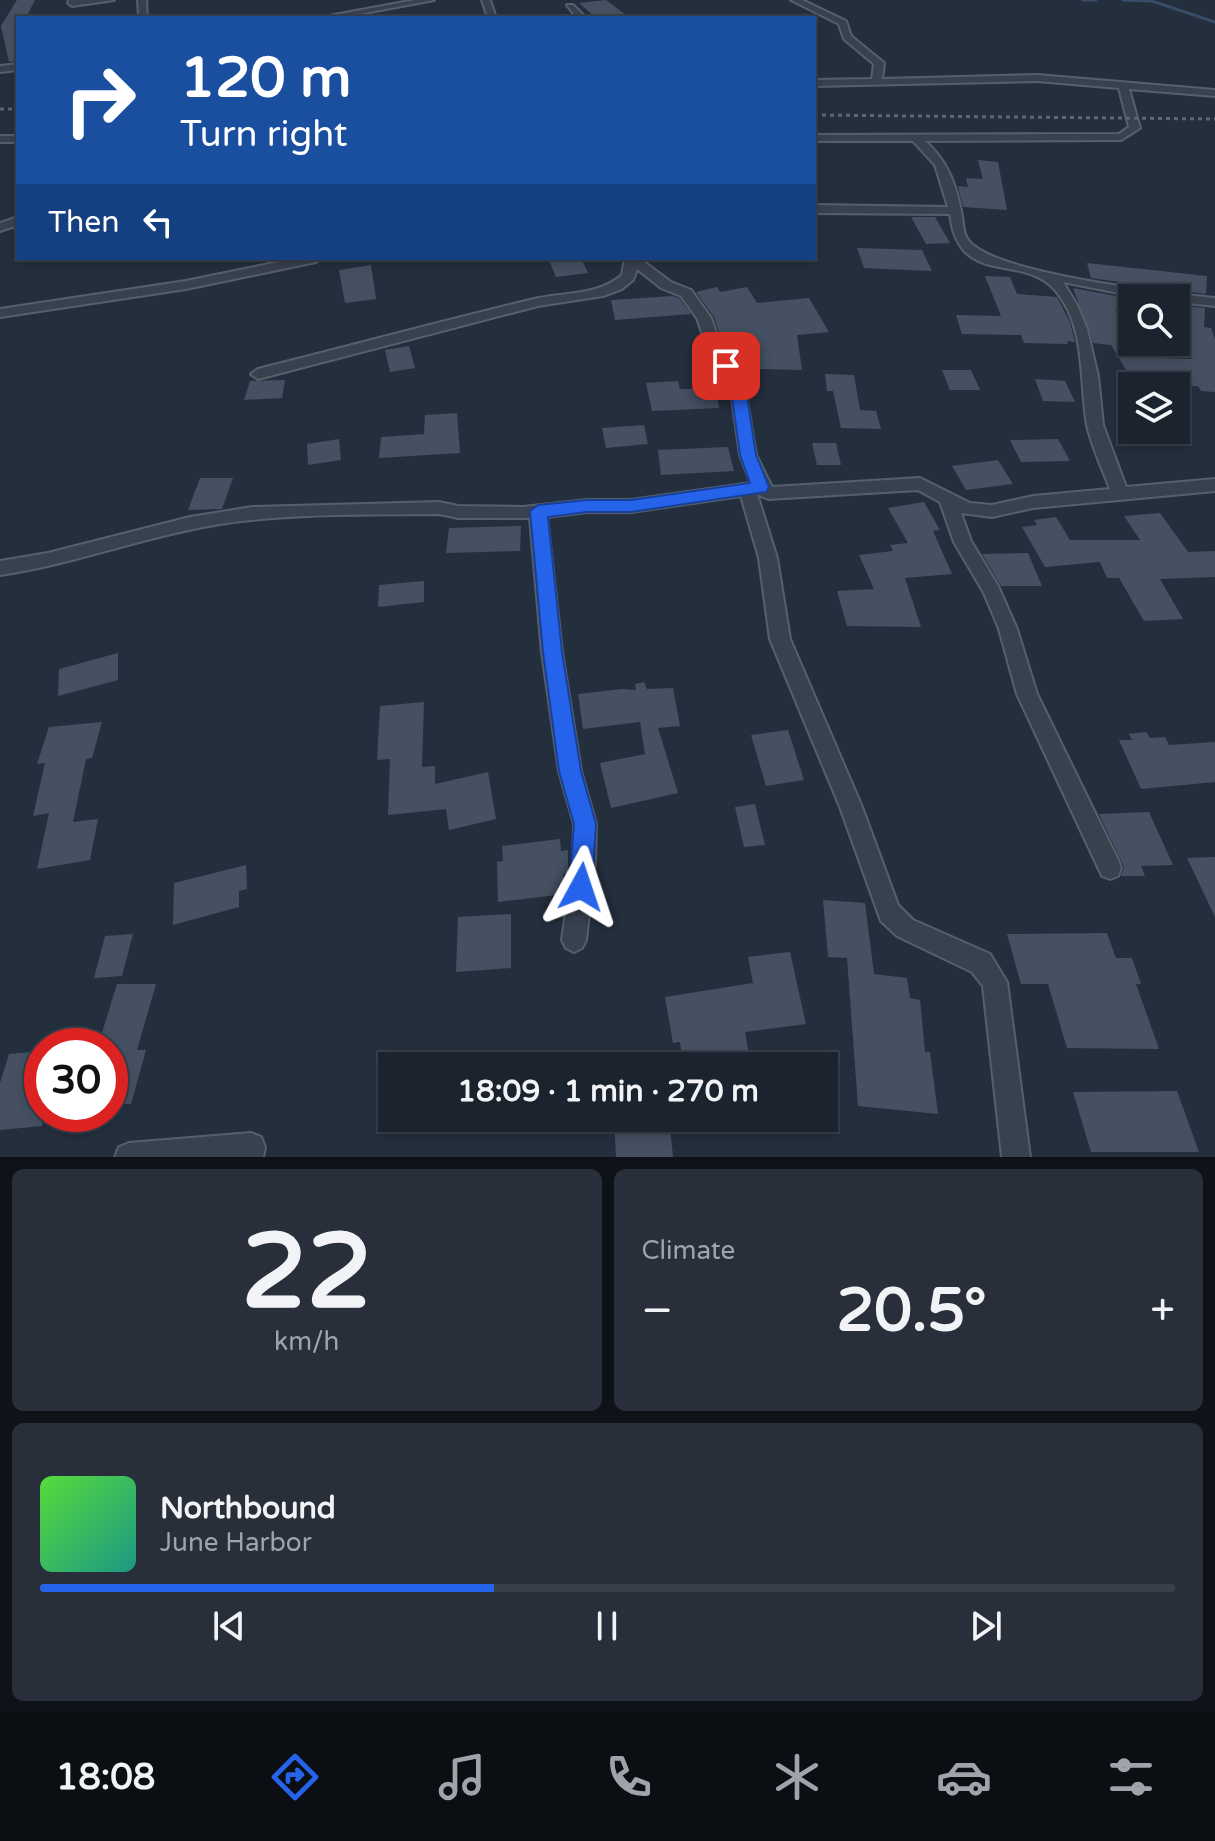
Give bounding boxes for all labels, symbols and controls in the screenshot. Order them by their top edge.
text: 120 m [180,45,351,112]
icon: right [48,48,152,152]
text: Turn right [180,113,347,156]
icon: left [136,200,180,244]
text: Then [48,204,120,241]
map controls [1118,284,1190,444]
button: search [1118,284,1190,356]
pin [692,332,760,400]
icon: arrive [704,344,748,388]
button: layers [1118,372,1190,444]
position arrow [539,845,623,929]
speed limit sign: 30 [24,1028,128,1132]
text: 18:09 · 1 min · 270 m [457,1073,759,1110]
text: 22 [241,1211,372,1336]
text: Climate [642,1235,735,1266]
text: 20.5° [836,1275,987,1347]
text: − [642,1285,673,1338]
text: + [1150,1285,1175,1338]
text: km/h [274,1326,339,1357]
text: Northbound [160,1490,336,1527]
text: June Harbor [160,1527,312,1558]
icon: previous [207,1604,251,1648]
icon: pause [585,1604,629,1648]
icon: next [964,1604,1008,1648]
icon: directions [267,1749,323,1805]
icon: music [434,1749,490,1805]
icon: phone [601,1749,657,1805]
icon: climate [769,1749,825,1805]
icon: car [936,1749,992,1805]
icon: filters [1103,1749,1159,1805]
text: 18:08 [56,1756,155,1799]

